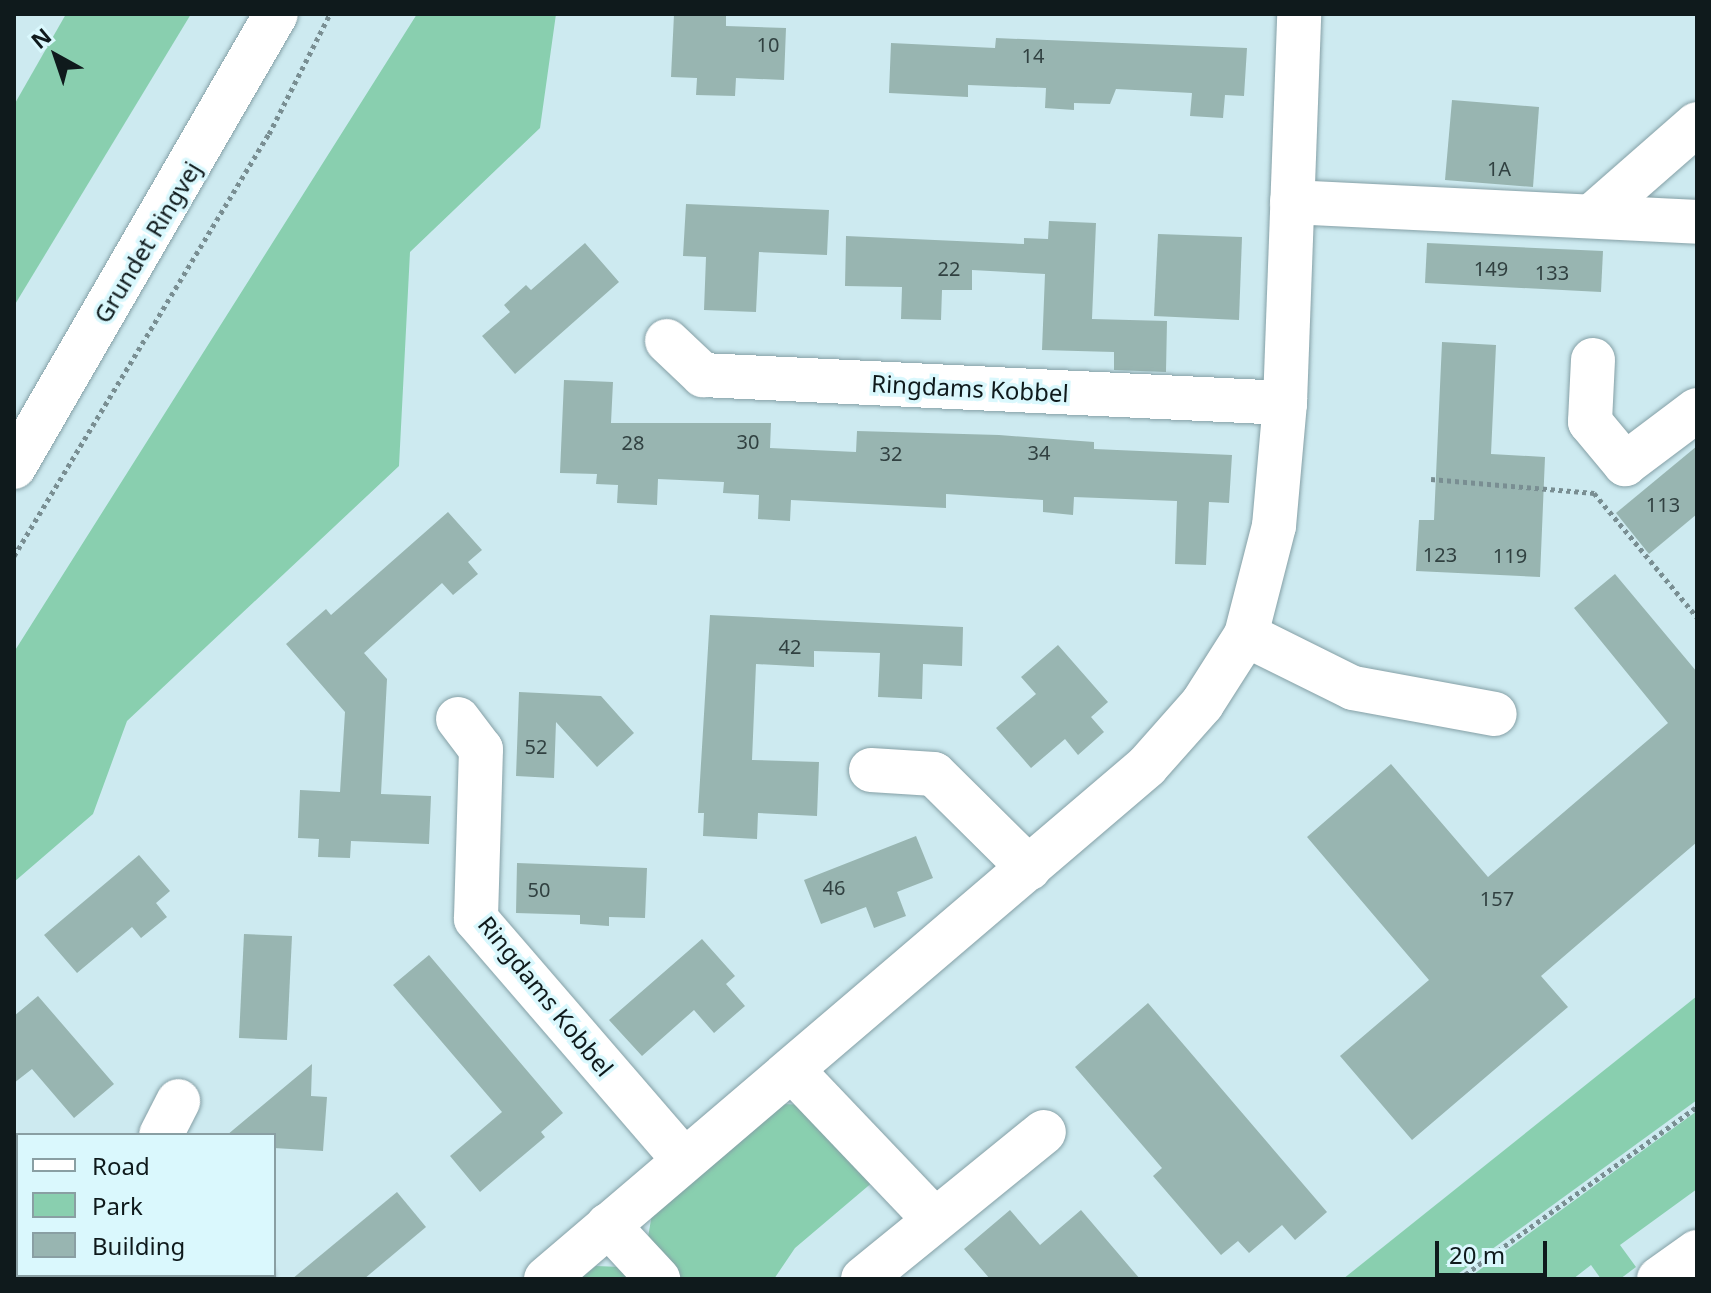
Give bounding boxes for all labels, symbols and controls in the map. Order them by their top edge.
north arrow [16,16,96,96]
text: N [24,20,57,55]
house number: 10 [757,32,779,56]
house number: 14 [1022,43,1044,67]
street label: Grundet Ringvej [88,156,206,328]
house number: 1A [1487,156,1511,180]
house number: 22 [938,256,960,280]
house number: 149 [1474,256,1508,280]
house number: 133 [1535,260,1569,284]
street label: Ringdams Kobbel [871,368,1069,408]
house number: 30 [737,429,759,453]
house number: 28 [622,430,644,454]
house number: 34 [1028,440,1050,464]
house number: 32 [880,441,902,465]
house number: 113 [1646,492,1680,516]
house number: 123 [1423,542,1457,566]
house number: 119 [1493,543,1527,567]
house number: 42 [779,634,801,658]
house number: 52 [525,734,547,758]
house number: 46 [823,875,845,899]
house number: 50 [528,877,550,901]
house number: 157 [1480,886,1514,910]
street label: Ringdams Kobbel [473,910,619,1082]
legend [16,1133,276,1277]
text: Road [92,1149,150,1182]
text: Park [92,1189,143,1222]
scale bar [1439,1225,1551,1275]
text: Building [92,1229,185,1262]
text: 20 m [1449,1238,1505,1271]

